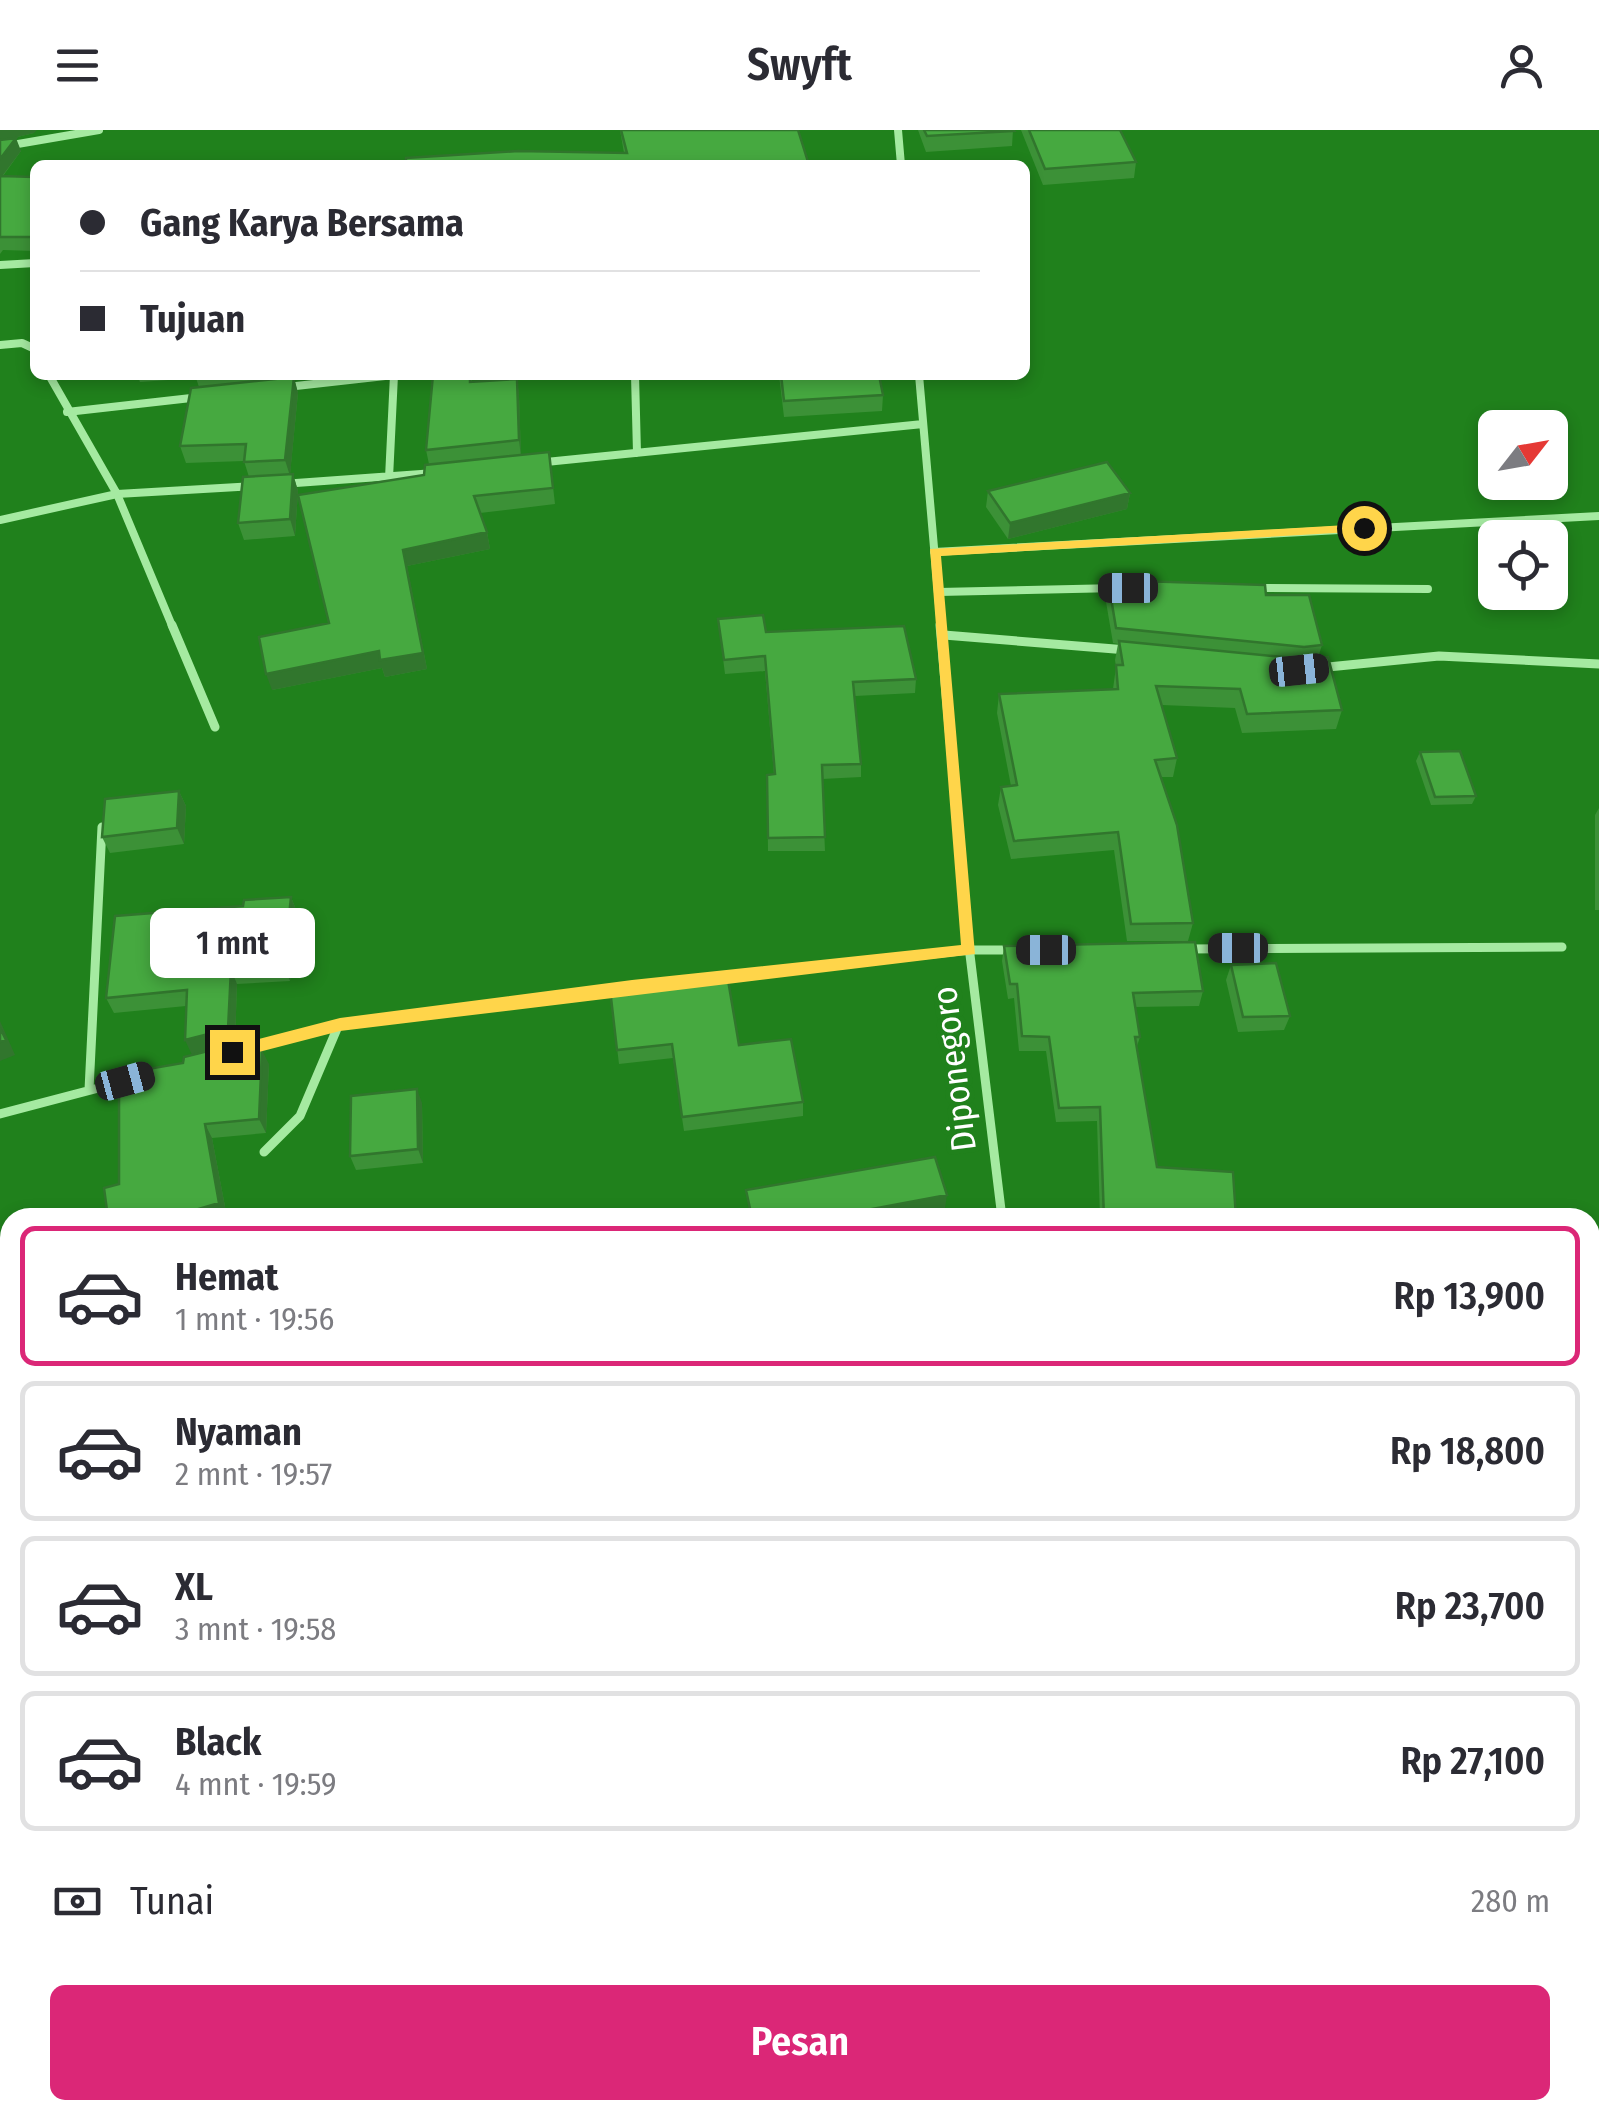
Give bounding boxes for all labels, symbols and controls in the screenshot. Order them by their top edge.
icon: menu [50,38,105,93]
text: Swyft [747,38,852,92]
icon: person [1494,38,1549,93]
text: Gang Karya Bersama [140,200,464,246]
text: Tujuan [140,296,245,342]
north arrow [1478,410,1568,500]
map controls [1478,410,1568,610]
route start [1342,506,1387,551]
button: locate [1478,520,1568,610]
car [1098,573,1158,603]
car [1268,652,1330,688]
callout: 1 mnt [150,907,314,977]
text: 1 mnt [196,924,269,962]
car [1208,933,1268,963]
car [1016,935,1076,965]
street label: Diponegoro [923,984,985,1154]
route end [210,1030,255,1075]
car [92,1059,158,1103]
icon: car [55,1251,145,1341]
text: Hemat [175,1254,278,1300]
text: Rp 13,900 [1394,1273,1545,1319]
text: 1 mnt · 19:56 [175,1300,334,1338]
icon: car [55,1406,145,1496]
text: Nyaman [175,1409,302,1455]
text: Rp 18,800 [1390,1428,1545,1474]
text: 2 mnt · 19:57 [175,1455,332,1493]
icon: car [55,1561,145,1651]
text: XL [175,1564,213,1610]
text: Rp 23,700 [1395,1583,1545,1629]
text: 3 mnt · 19:58 [175,1610,336,1648]
icon: car [55,1716,145,1806]
text: Black [175,1719,261,1765]
text: Rp 27,100 [1400,1738,1545,1784]
text: 4 mnt · 19:59 [175,1765,336,1803]
icon: cash [50,1874,105,1929]
text: Tunai [130,1878,214,1924]
text: 280 m [1471,1882,1550,1920]
button: Pesan [50,1985,1550,2100]

